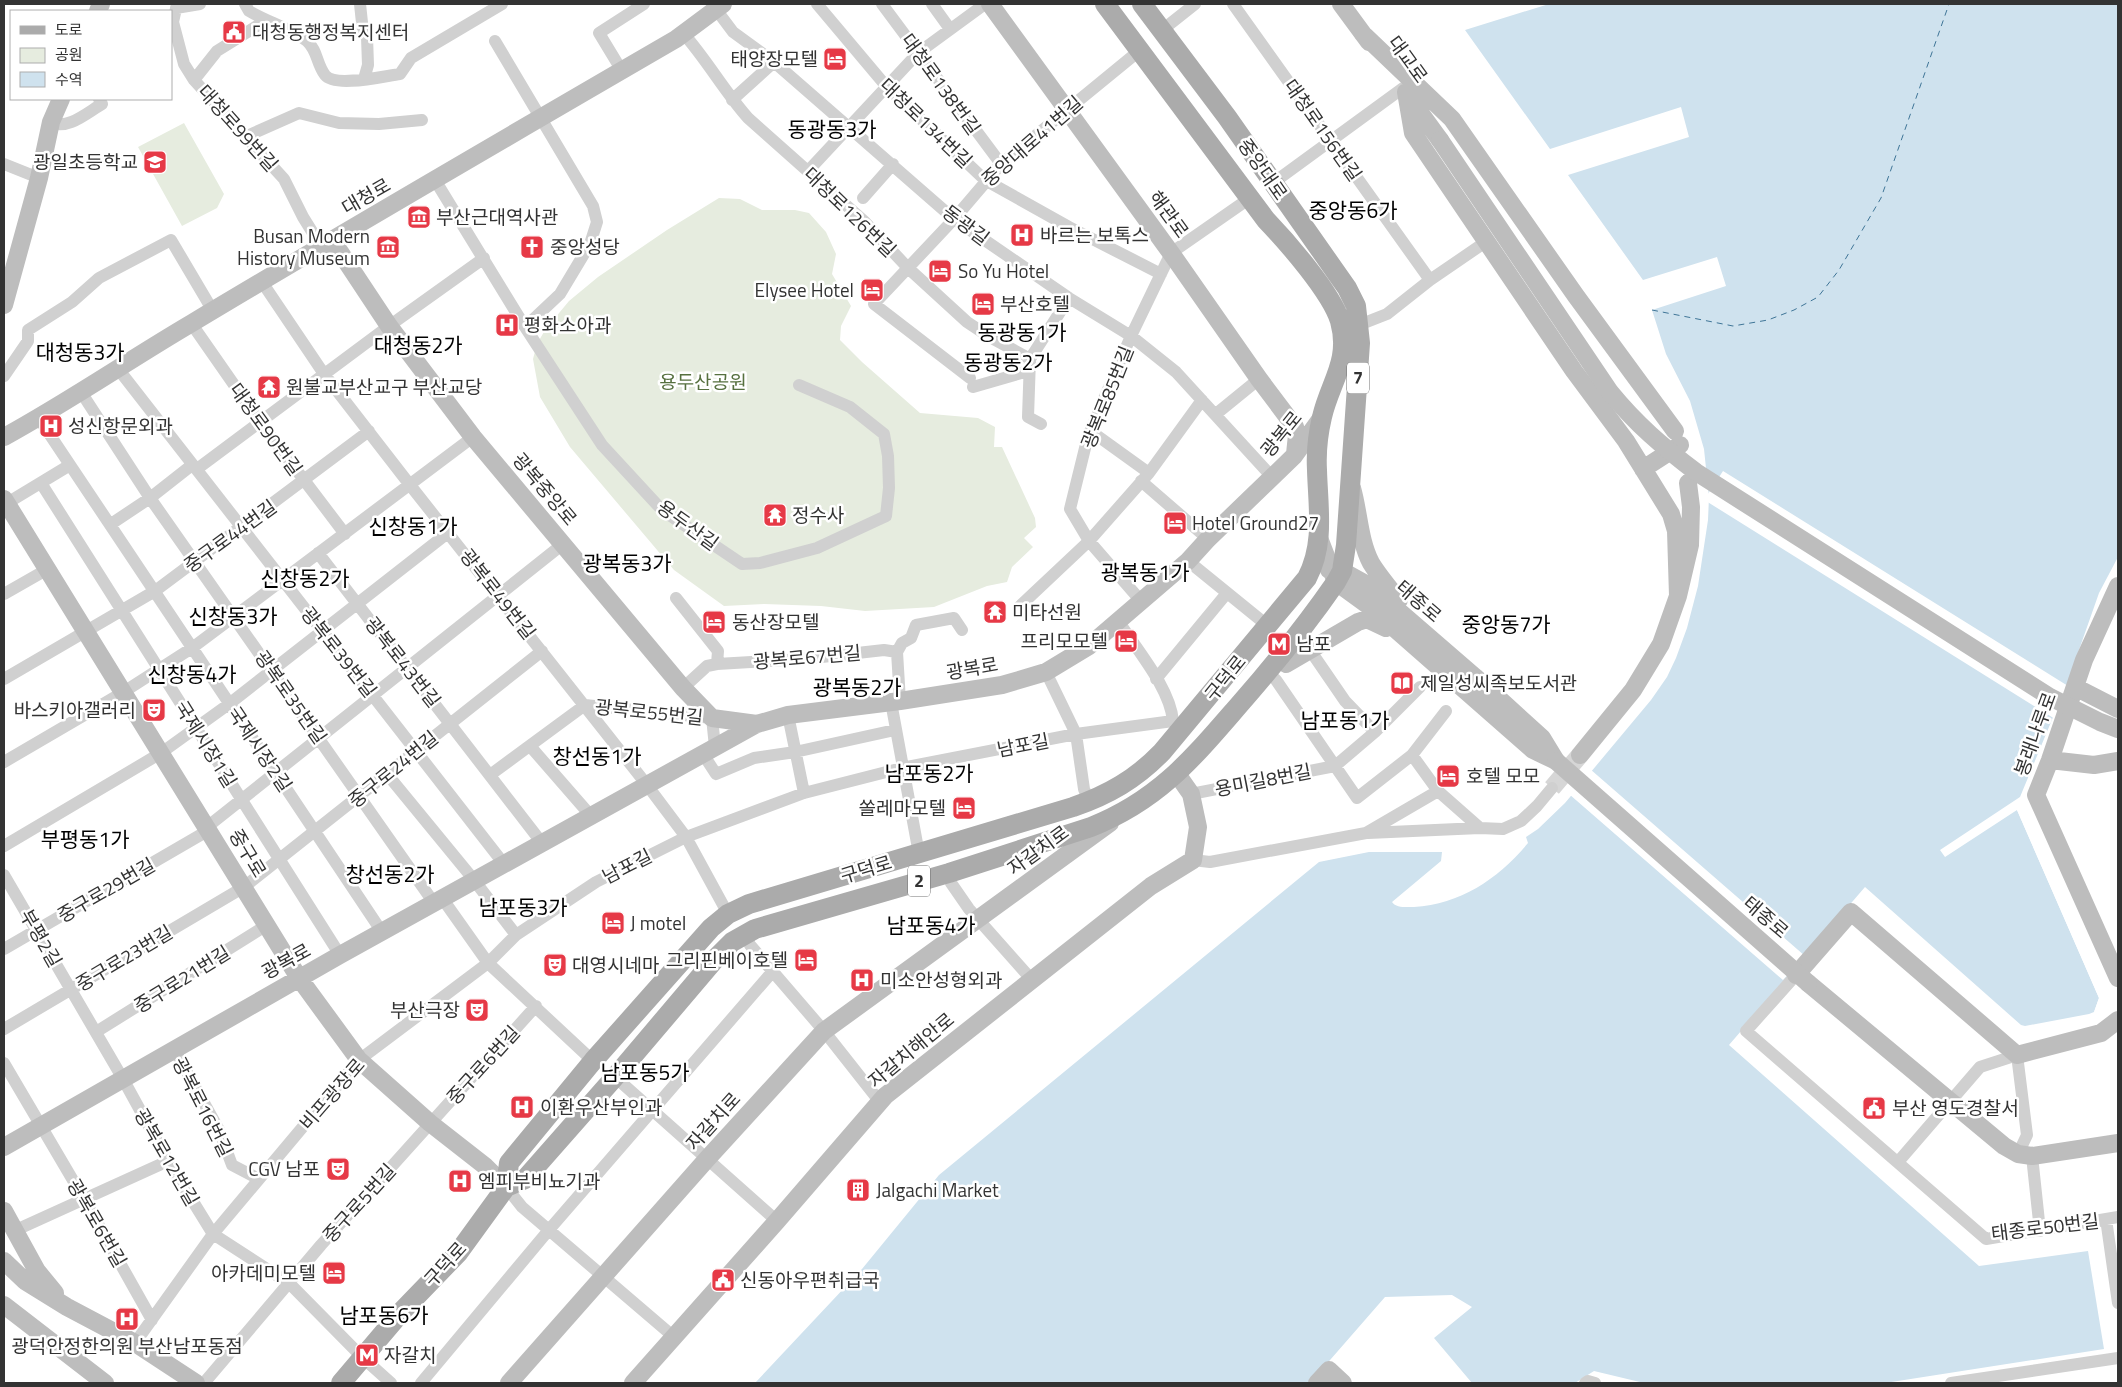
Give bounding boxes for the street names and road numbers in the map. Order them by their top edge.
street label: 대청로138번길 [895,27,988,140]
street label: 대교로 [1381,29,1436,88]
street label: 대청로134번길 [873,71,979,175]
street label: 대청로156번길 [1277,73,1370,187]
street label: 대청로99번길 [191,78,286,178]
street label: 중앙대로41번길 [975,88,1089,193]
street label: 중앙대로 [1231,132,1295,206]
street label: 대청로126번길 [797,160,903,264]
street label: 대청로 [336,170,396,221]
street label: 해관로 [1142,184,1197,243]
street label: 동광길 [937,197,996,252]
street label: 광복로85번길 [1073,341,1140,453]
road number: 7 [1347,362,1369,393]
street label: 대청로90번길 [223,376,310,481]
street label: 광복로 [1253,404,1308,463]
street label: 광복중앙로 [506,446,585,531]
street label: 중구로44번길 [177,492,282,579]
street label: 용두산길 [651,492,725,557]
street label: 광복로49번길 [454,542,543,645]
street label: 태종로 [1390,572,1449,629]
street label: 광복로39번길 [295,600,384,703]
street label: 광복로43번길 [359,610,448,713]
street label: 광복로67번길 [752,637,862,676]
street label: 광복로35번길 [248,644,334,750]
street label: 구덕로 [1197,648,1252,707]
street label: 광복로 [944,649,1000,686]
street label: 봉래나루로 [2006,688,2063,780]
street label: 광복로55번길 [593,691,705,732]
street label: 국제시장1길 [168,694,245,793]
street label: 국제시장2길 [221,700,300,797]
street label: 중구로24번길 [341,723,444,814]
street label: 남포길 [994,725,1051,764]
street label: 용미길8번길 [1212,756,1314,803]
street label: 자갈치로 [1001,817,1075,882]
street label: 중구로 [222,823,274,883]
street label: 남포길 [597,841,657,890]
street label: 구덕로 [837,847,895,890]
street label: 중구로29번길 [51,850,160,929]
road number: 2 [908,866,930,896]
street label: 태종로 [1737,888,1796,945]
street label: 부평2길 [13,903,70,972]
street label: 중구로23번길 [70,917,178,998]
street label: 광복로 [256,935,316,986]
street label: 중구로21번길 [128,937,236,1020]
street label: 자갈치해안로 [861,1005,960,1094]
street label: 중구로6번길 [439,1019,526,1111]
street label: 비프광장로 [292,1051,371,1136]
street label: 광복로16번길 [166,1052,241,1162]
street label: 자갈치로 [678,1085,747,1156]
street label: 광복로12번길 [128,1102,207,1211]
street label: 중구로5번길 [315,1157,402,1249]
street label: 광복로6번길 [60,1173,135,1272]
street label: 태종로50번길 [1989,1205,2101,1248]
street label: 구덕로 [416,1234,473,1293]

